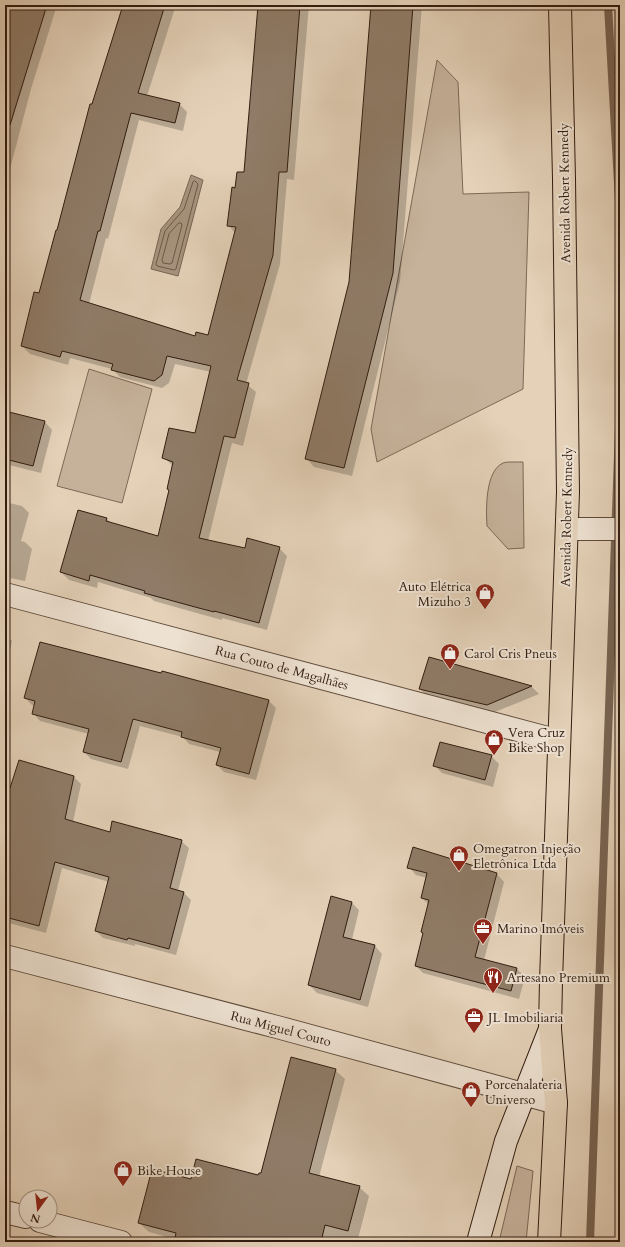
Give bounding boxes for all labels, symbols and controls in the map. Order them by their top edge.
street label: Avenida Robert Kennedy [555,123,575,263]
street label: Avenida Robert Kennedy [557,447,577,587]
place label: Auto Elétrica Mizuho 3 [399,578,471,611]
shop icon: Auto Elétrica Mizuho 3 [474,582,496,610]
street label: Rua Couto de Magalhães [213,641,350,694]
shop icon: Carol Cris Pneus [439,642,461,670]
place label: Carol Cris Pneus [464,645,557,663]
place label: Vera Cruz Bike Shop [508,724,565,757]
shop icon: Vera Cruz Bike Shop [483,728,505,756]
place label: Omegatron Injeção Eletrônica Ltda [473,840,581,873]
shop icon: Omegatron Injeção Eletrônica Ltda [448,844,470,872]
office icon: Marino Imóveis [472,917,494,945]
place label: Marino Imóveis [497,920,584,938]
restaurant icon: Artesano Premium [482,966,504,994]
place label: Artesano Premium [507,969,610,987]
office icon: JL Imobiliaria [463,1006,485,1034]
street label: Rua Miguel Couto [228,1007,333,1051]
place label: JL Imobiliaria [486,1009,564,1027]
place label: Porcenalateria Universo [485,1076,563,1109]
shop icon: Porcenalateria Universo [460,1080,482,1108]
shop icon: Bike House [112,1159,134,1187]
place label: Bike House [137,1162,201,1180]
north arrow [18,1189,58,1229]
text: N [29,1210,42,1227]

